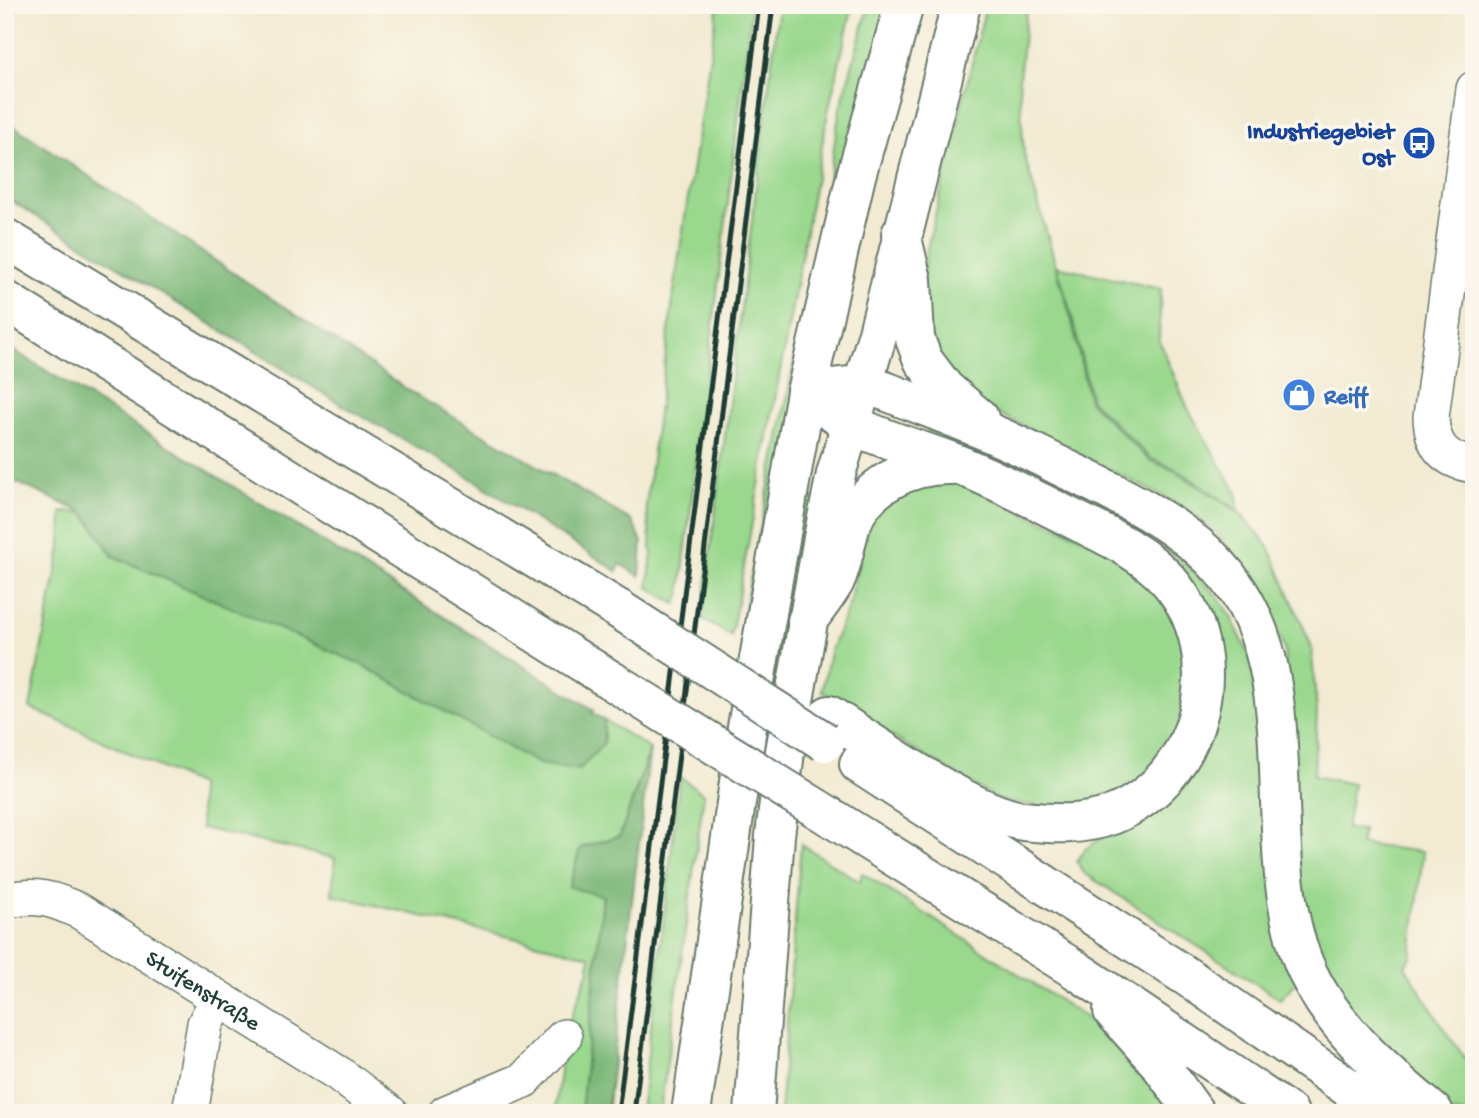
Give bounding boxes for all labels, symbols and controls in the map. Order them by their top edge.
place label: Industriegebiet Ost [1247,120,1397,173]
bus stop icon: Industriegebiet Ost [1400,124,1438,162]
shop icon: Reiff [1280,376,1318,414]
place label: Reiff [1323,385,1369,412]
street label: Stuifenstraße [140,946,265,1039]

